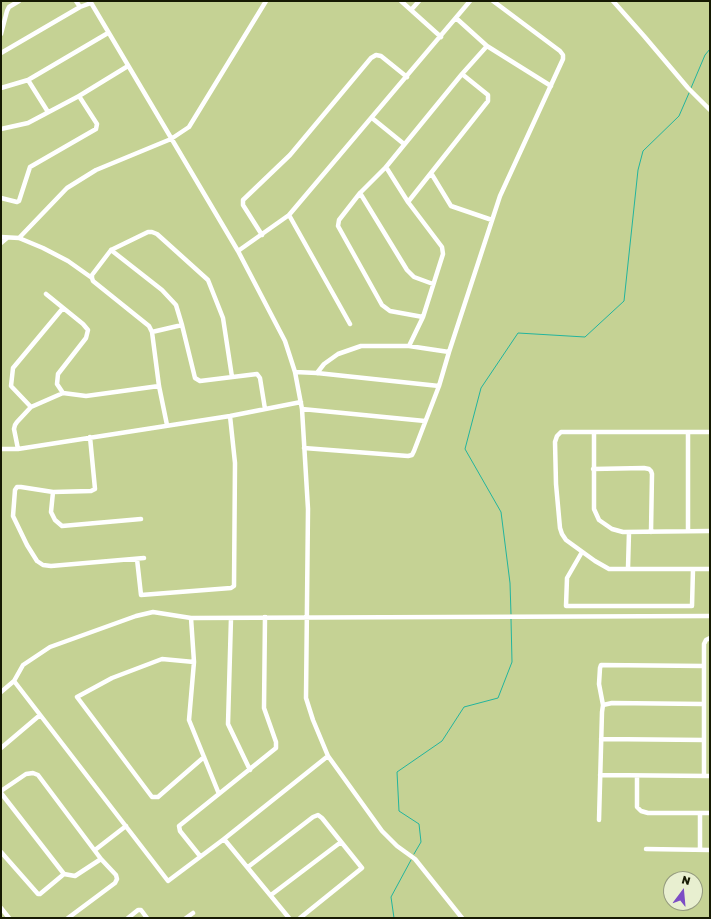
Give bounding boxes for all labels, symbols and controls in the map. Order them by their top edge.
north arrow [663,871,703,911]
text: N [680,873,692,887]

